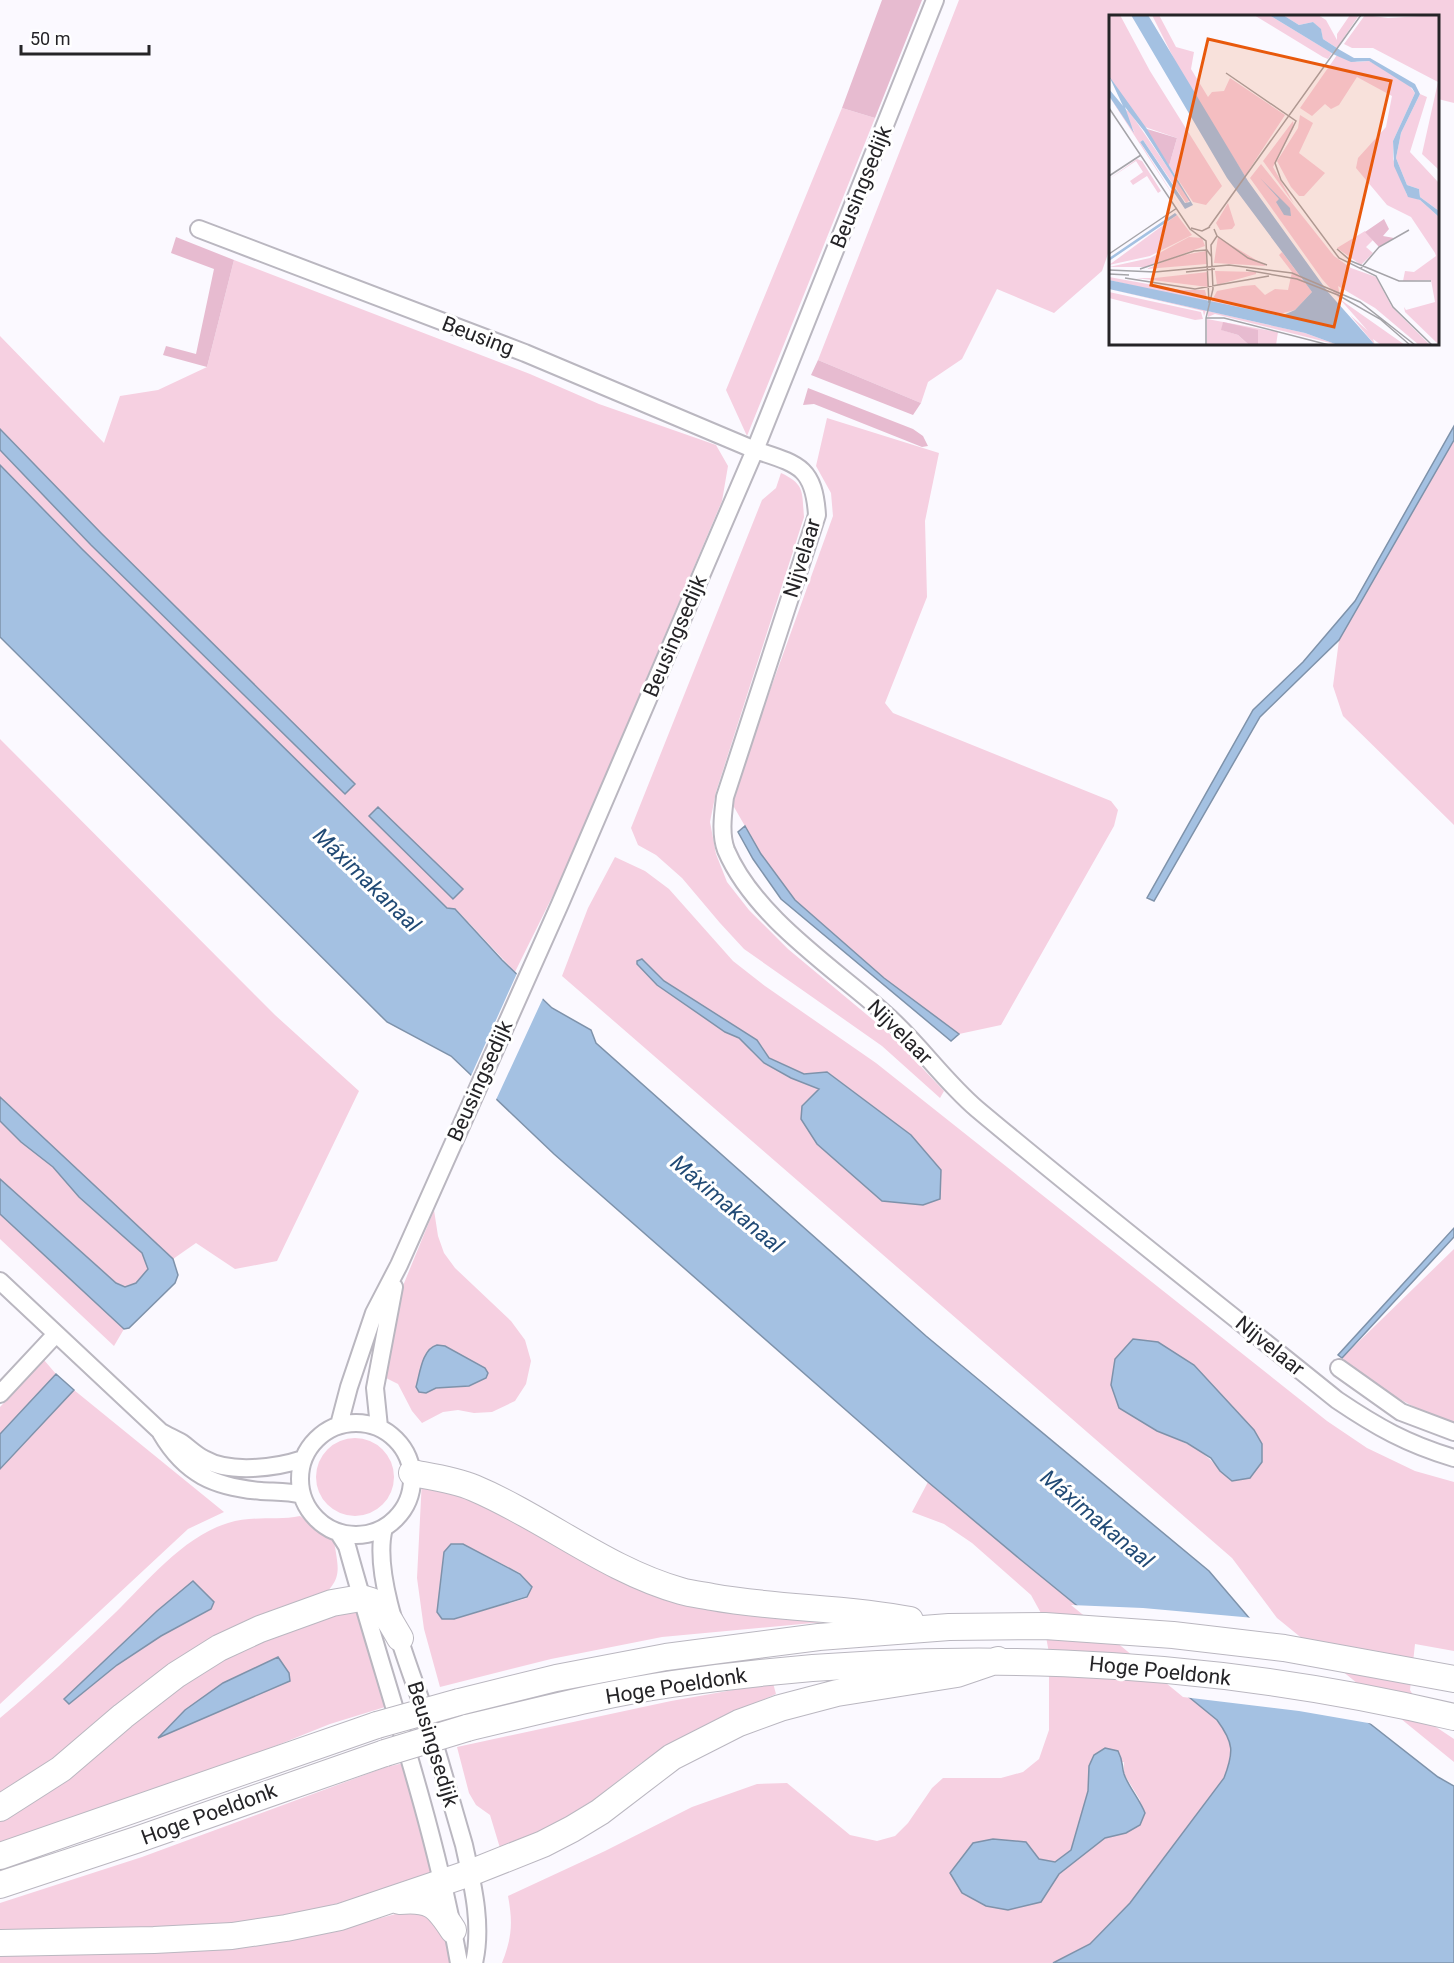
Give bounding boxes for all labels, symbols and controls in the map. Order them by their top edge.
inset map [1109,15,1439,345]
scale bar [21,18,148,56]
text: 50 m [30,28,70,49]
street label: Beusingsedijk [826,122,897,252]
street label: Beusing [439,311,517,361]
street label: Nijvelaar [779,516,825,600]
street label: Beusingsedijk [639,571,712,700]
water label: Máximakanaal [308,823,426,938]
street label: Nijvelaar [863,995,937,1069]
street label: Beusingsedijk [443,1017,517,1145]
water label: Máximakanaal [666,1150,789,1259]
street label: Nijvelaar [1231,1311,1309,1381]
water label: Máximakanaal [1036,1465,1159,1574]
street label: Hoge Poeldonk [1088,1652,1232,1690]
street label: Hoge Poeldonk [604,1663,749,1709]
street label: Beusingsedijk [403,1678,464,1810]
street label: Hoge Poeldonk [138,1778,280,1850]

